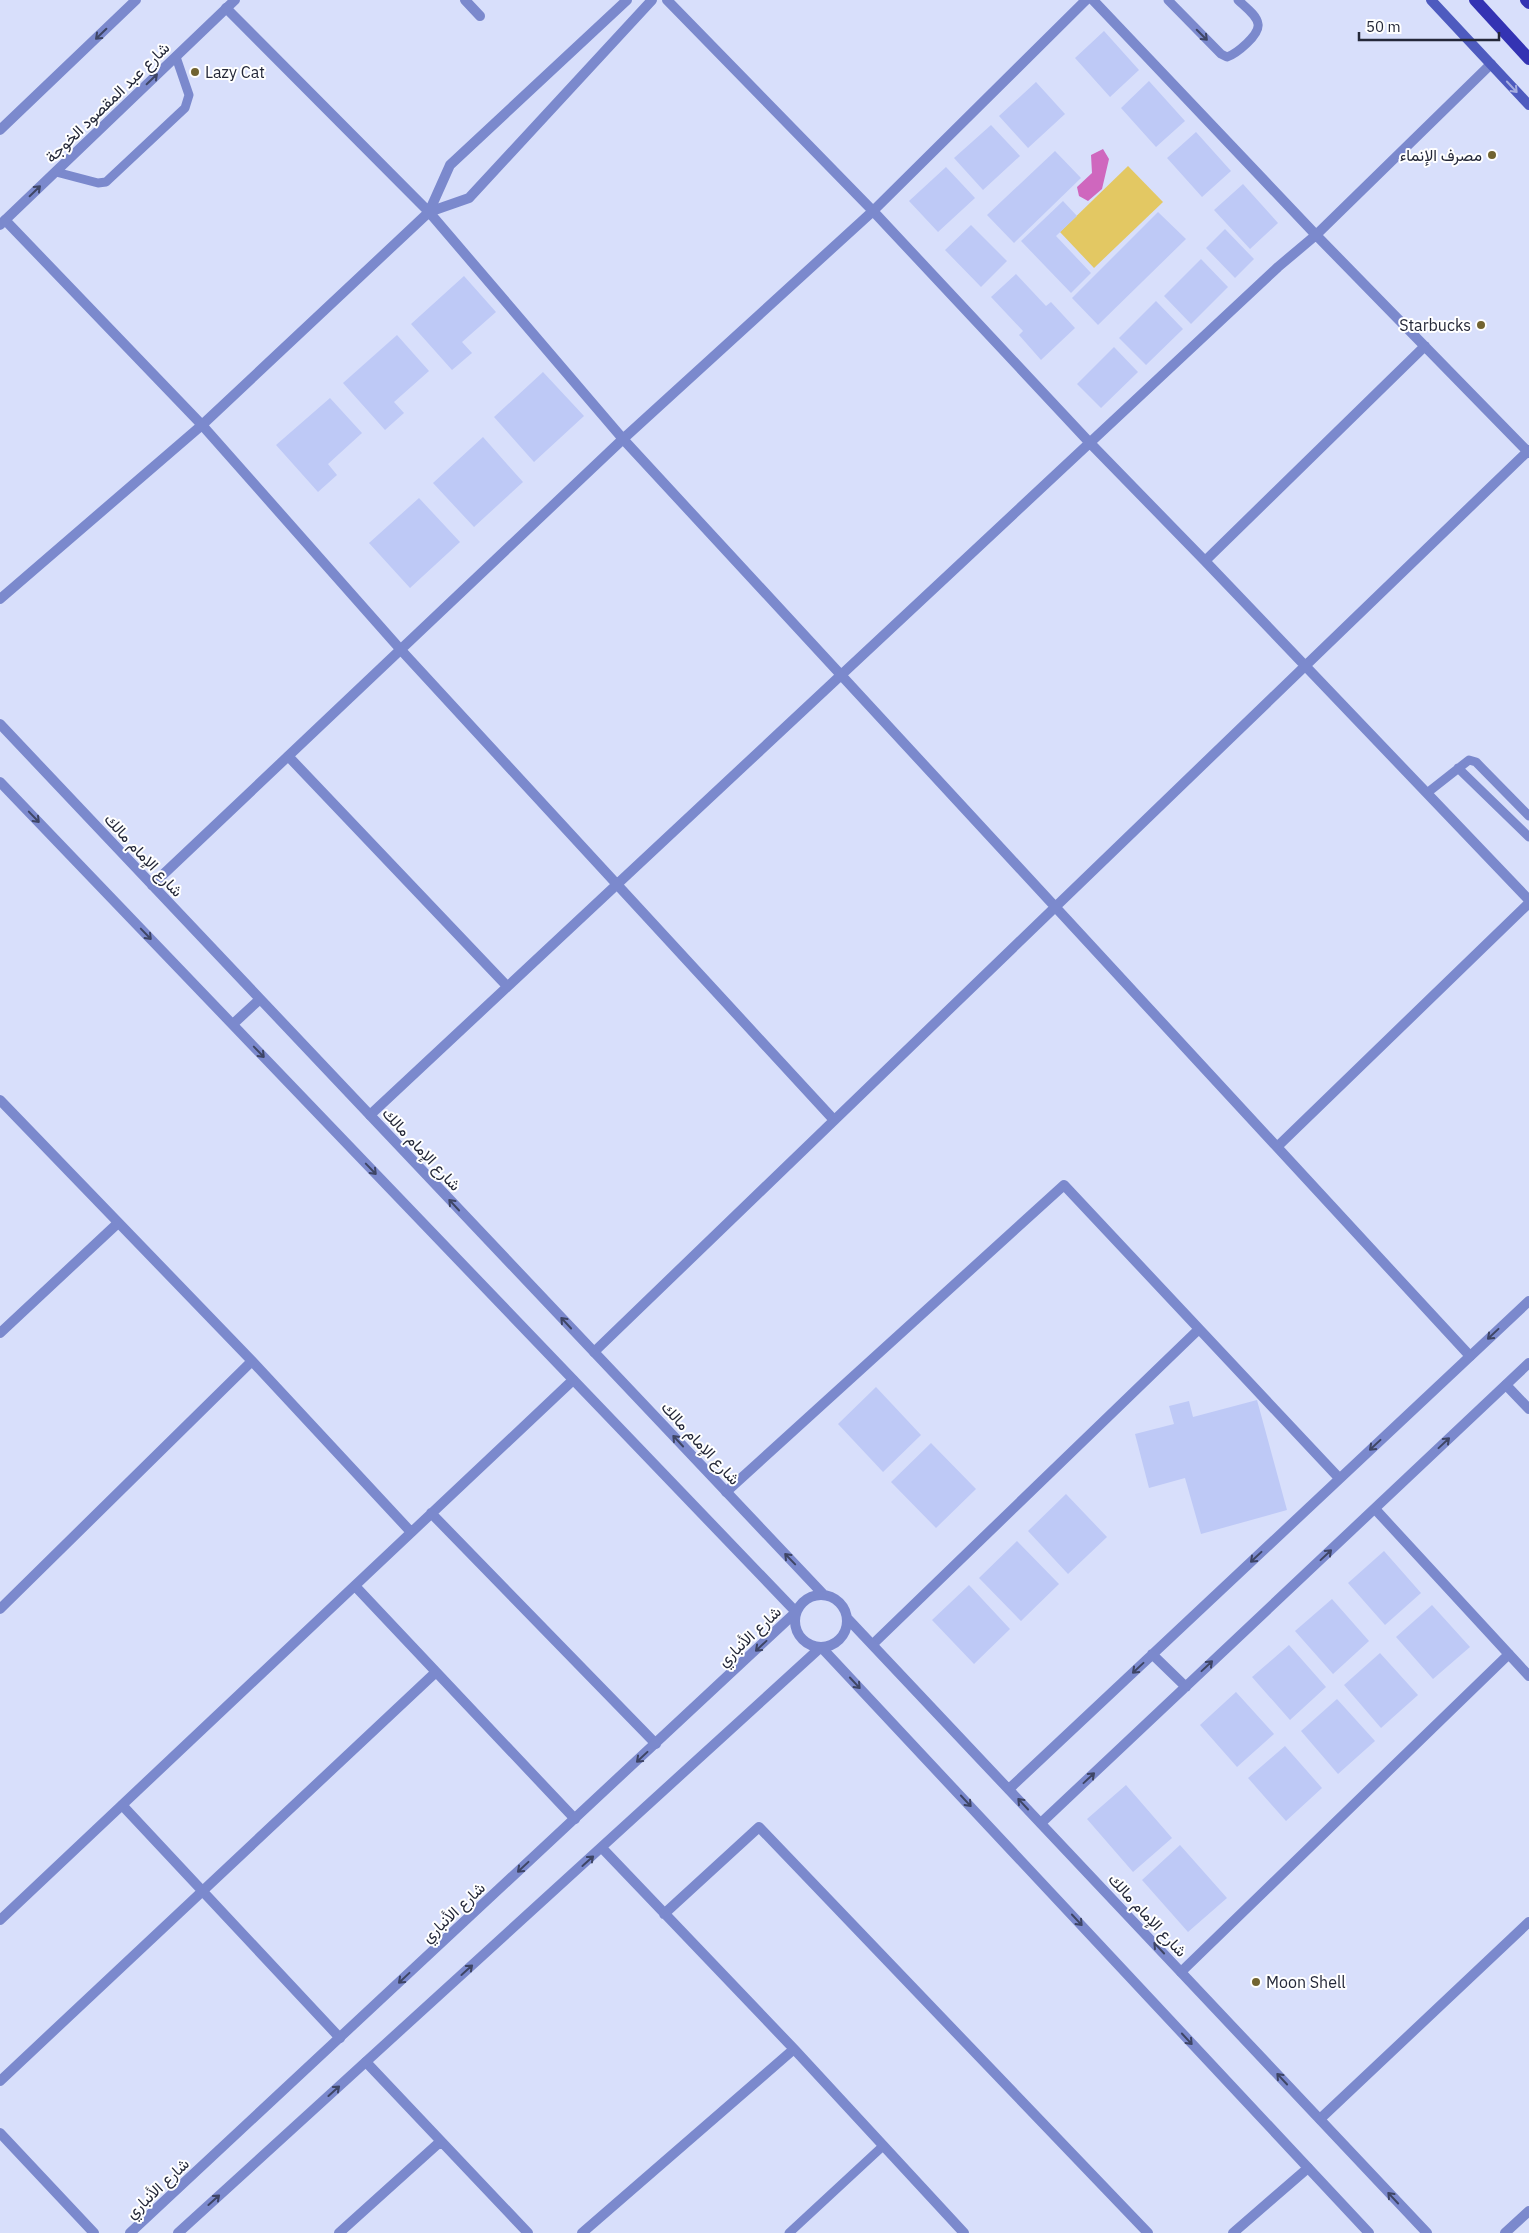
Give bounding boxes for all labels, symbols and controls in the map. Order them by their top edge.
scale bar [1359,10,1499,42]
text: 50 m [1366,17,1401,36]
one-way arrow [95,28,107,40]
one-way arrow [1196,28,1208,41]
street label: شارع عبد المقصود الخوجة [41,37,175,168]
place label: Lazy Cat [205,62,265,82]
marker: Lazy Cat [189,66,201,78]
one-way arrow [146,73,159,85]
one-way arrow [1506,80,1518,93]
place label: مصرف الإنماء [1400,145,1482,166]
marker: مصرف الإنماء [1486,149,1498,161]
one-way arrow [29,185,42,197]
place label: Starbucks [1399,315,1471,335]
marker: Starbucks [1475,319,1487,331]
street label: شارع الإمام مالك [99,809,188,902]
one-way arrow [28,811,40,823]
one-way arrow [140,928,152,941]
one-way arrow [253,1045,265,1058]
street label: شارع الإمام مالك [377,1103,466,1196]
one-way arrow [365,1163,377,1175]
one-way arrow [449,1199,461,1211]
one-way arrow [560,1316,572,1329]
one-way arrow [1487,1328,1500,1340]
street label: شارع الإمام مالك [656,1397,745,1490]
one-way arrow [672,1434,684,1447]
one-way arrow [1438,1437,1450,1449]
one-way arrow [1368,1439,1381,1451]
one-way arrow [1319,1549,1332,1561]
one-way arrow [1250,1551,1263,1563]
one-way arrow [784,1552,796,1565]
street label: شارع الأنباري [713,1601,788,1673]
one-way arrow [754,1640,767,1652]
one-way arrow [1201,1660,1214,1672]
one-way arrow [1132,1662,1144,1674]
one-way arrow [849,1676,861,1689]
one-way arrow [636,1751,648,1763]
one-way arrow [1083,1772,1096,1784]
one-way arrow [960,1795,972,1808]
one-way arrow [1017,1798,1029,1811]
one-way arrow [581,1855,594,1866]
one-way arrow [517,1861,529,1873]
street label: شارع الإمام مالك [1103,1869,1192,1962]
street label: شارع الأنباري [417,1877,492,1949]
one-way arrow [1070,1913,1082,1926]
one-way arrow [1153,1942,1165,1955]
one-way arrow [461,1964,474,1976]
one-way arrow [398,1972,411,1984]
place label: Moon Shell [1266,1972,1346,1992]
marker: Moon Shell [1250,1976,1262,1988]
one-way arrow [1181,2032,1193,2045]
one-way arrow [1276,2073,1288,2086]
one-way arrow [328,2085,341,2097]
street label: شارع الأنباري [121,2153,196,2225]
one-way arrow [1387,2191,1399,2204]
one-way arrow [208,2194,220,2206]

